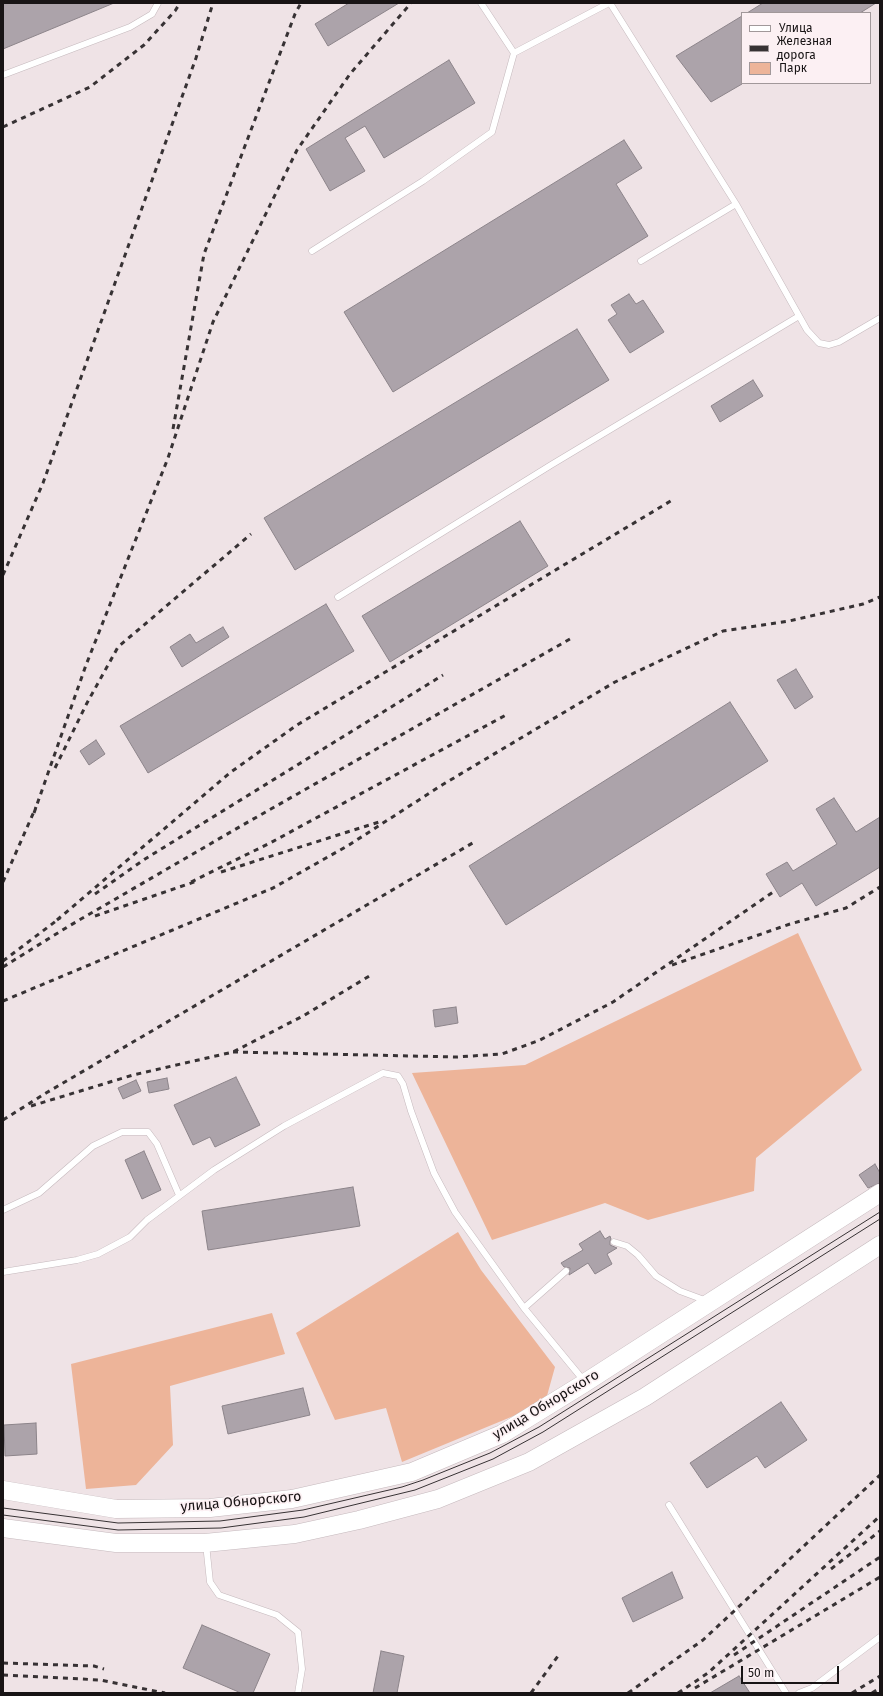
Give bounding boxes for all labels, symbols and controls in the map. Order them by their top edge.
legend [741,12,871,84]
text: Улица [779,21,813,35]
text: Железная дорога [777,34,832,62]
text: Парк [779,61,807,75]
street label: улица Обнорского [490,1367,602,1443]
street label: улица Обнорского [180,1488,302,1516]
scale bar [743,1658,841,1684]
text: 50 m [748,1666,774,1680]

